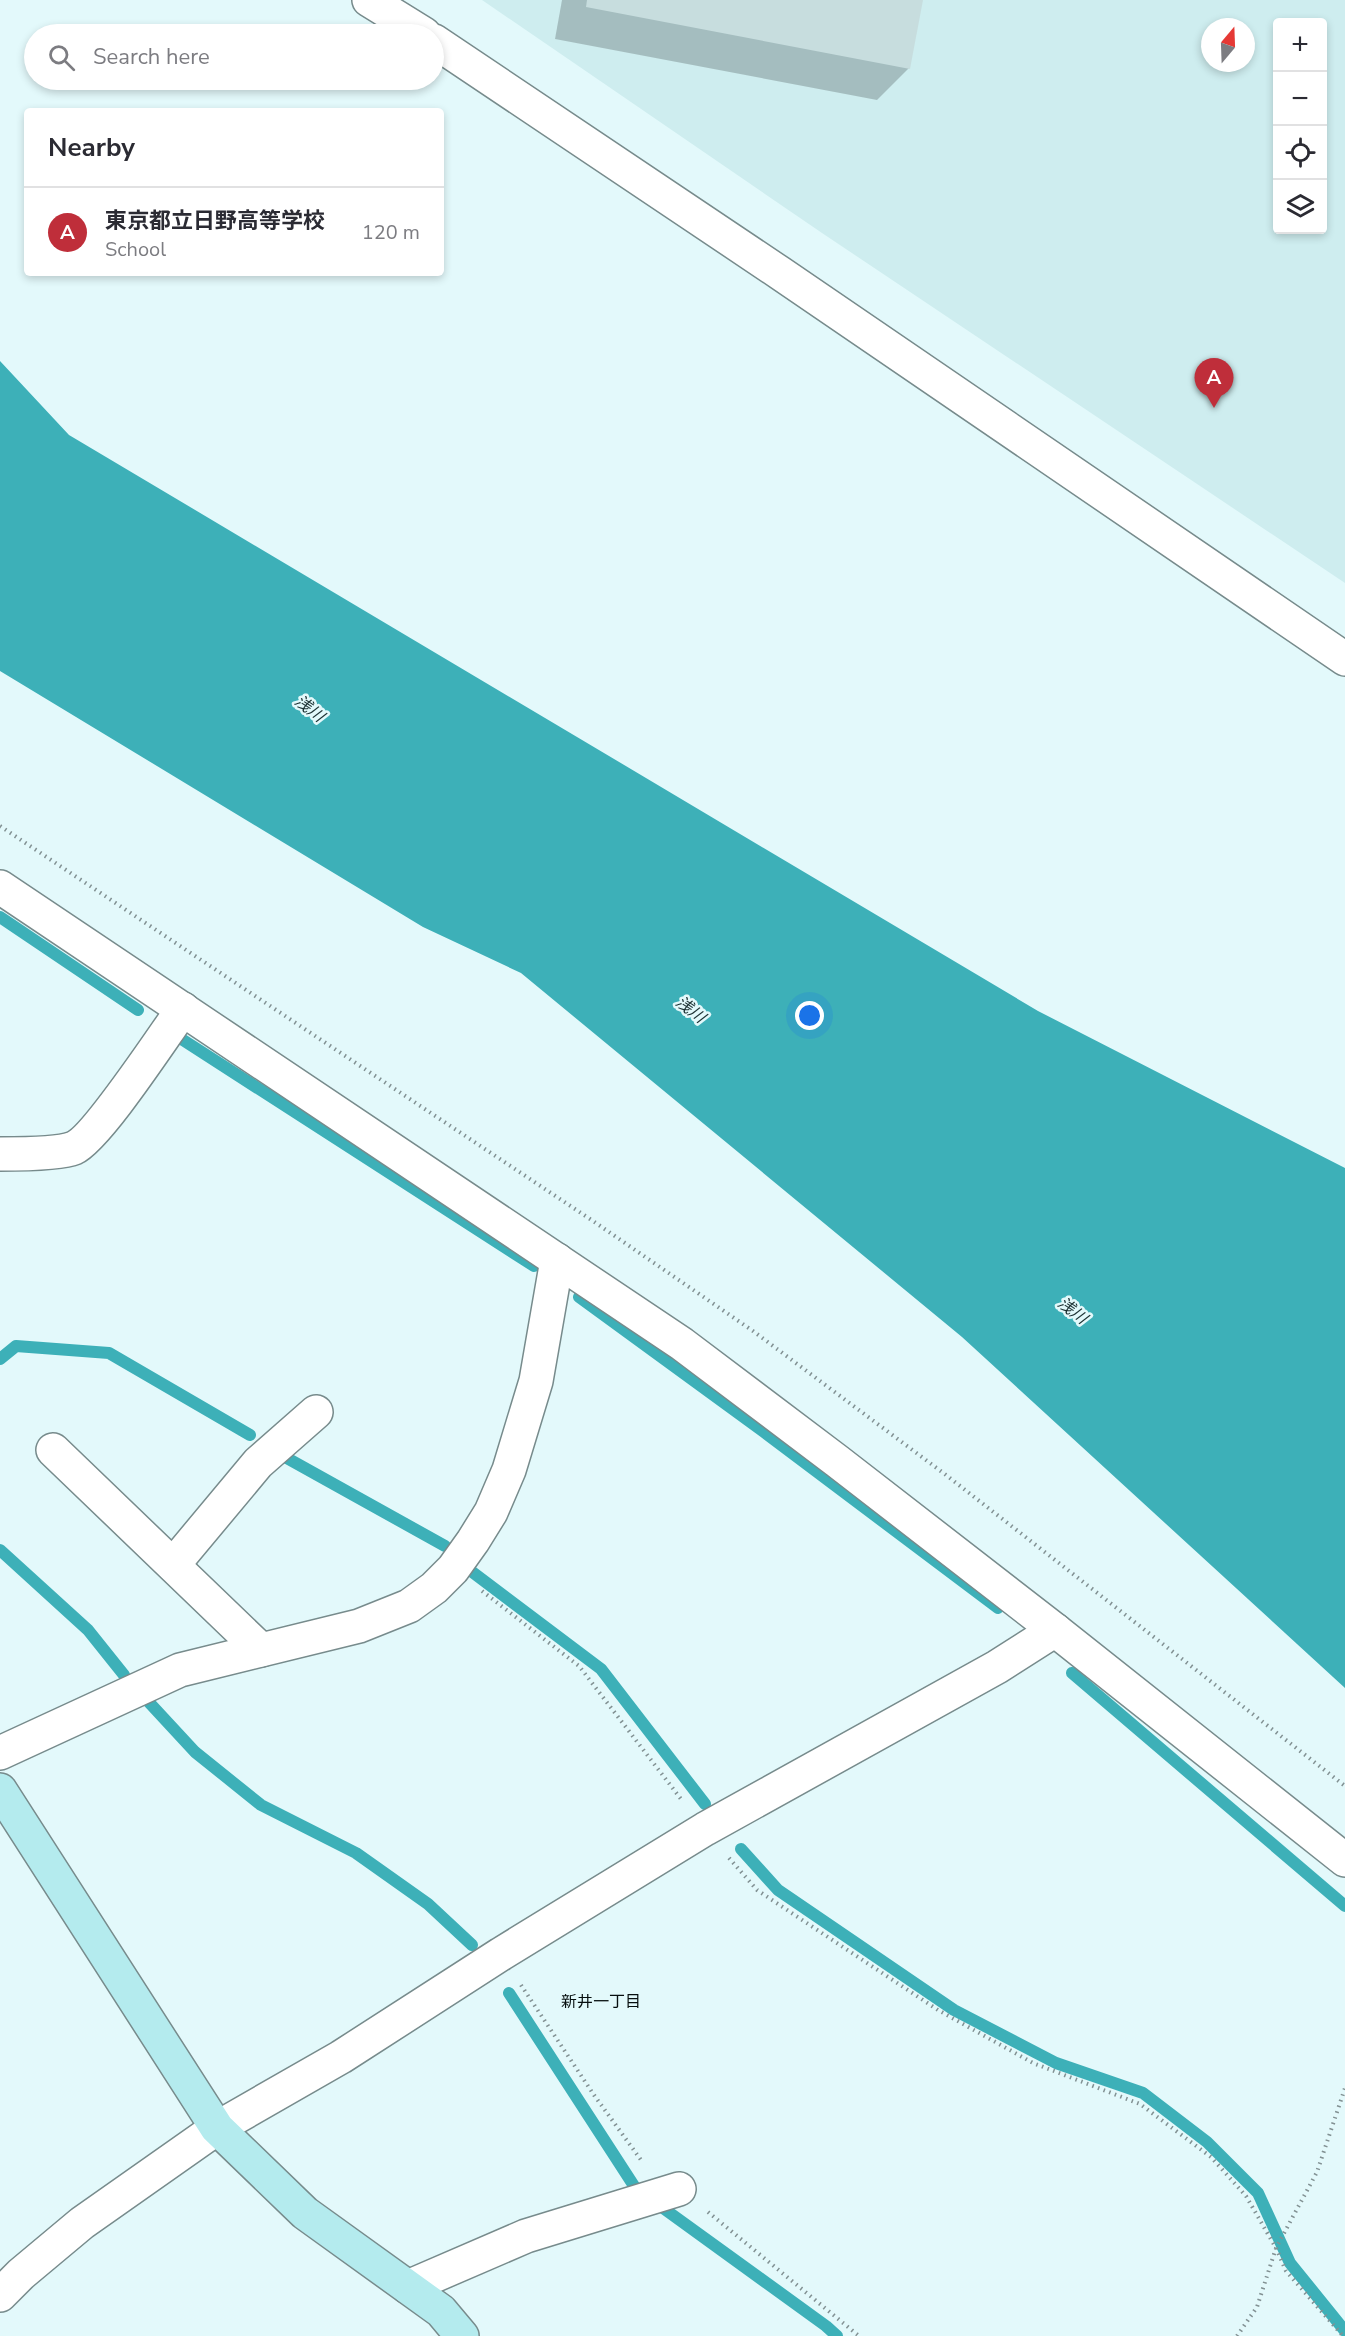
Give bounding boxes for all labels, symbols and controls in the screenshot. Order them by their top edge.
north arrow [1201,18,1255,72]
map controls [1273,18,1327,234]
button: + [1273,18,1327,72]
search box [24,24,444,90]
icon: search [45,41,78,74]
text: Search here [93,42,210,72]
button: − [1273,72,1327,126]
button: locate [1273,126,1327,180]
text: Nearby [48,130,135,165]
button: layers [1273,180,1327,234]
text: 東京都立日野高等学校 [105,206,325,236]
text: A [60,219,75,246]
text: 120 m [362,219,420,246]
text: School [105,236,166,263]
pin: A [1194,358,1234,408]
water label: 浅川 [290,690,330,729]
water label: 浅川 [671,991,711,1030]
your location [795,1001,824,1030]
water label: 浅川 [1053,1292,1093,1331]
district label: 新井一丁目 [561,1991,641,2013]

